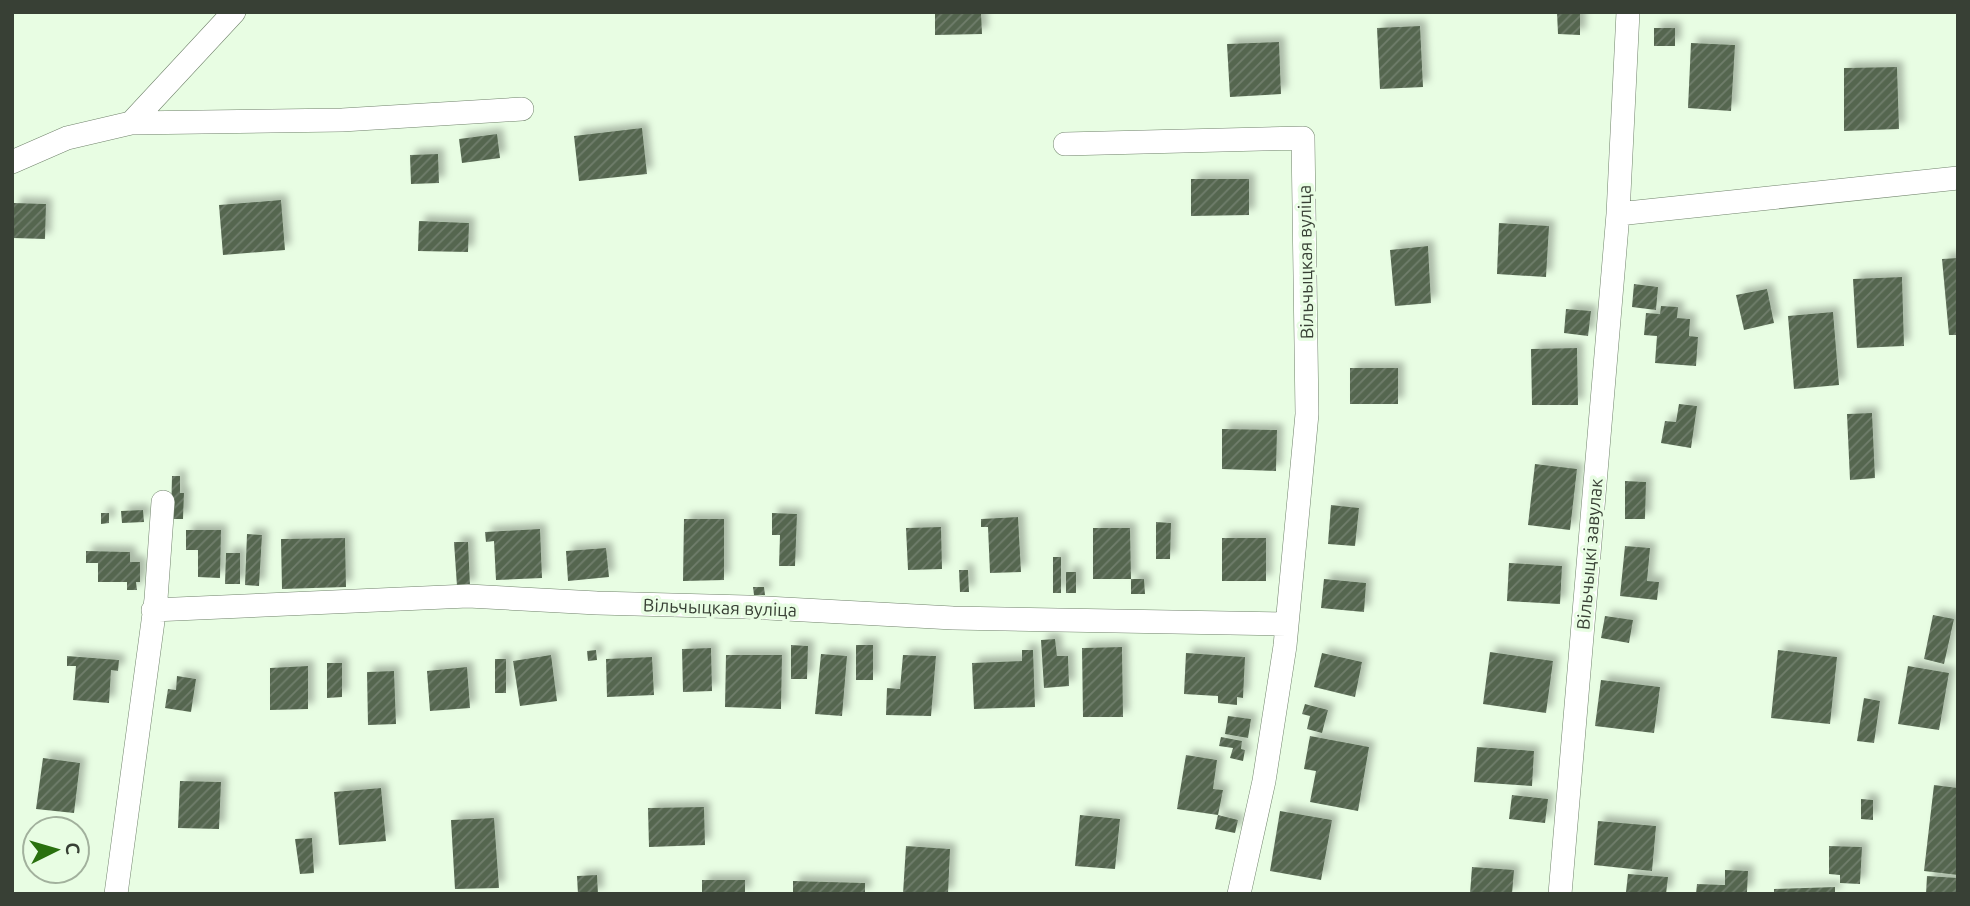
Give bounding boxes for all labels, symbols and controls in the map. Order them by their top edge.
street label: Вільчыцкая вуліца [1294,185,1316,339]
street label: Вільчыцкі завулак [1572,477,1606,631]
street label: Вільчыцкая вуліца [643,594,797,620]
north arrow [21,815,91,885]
text: С [61,842,84,856]

